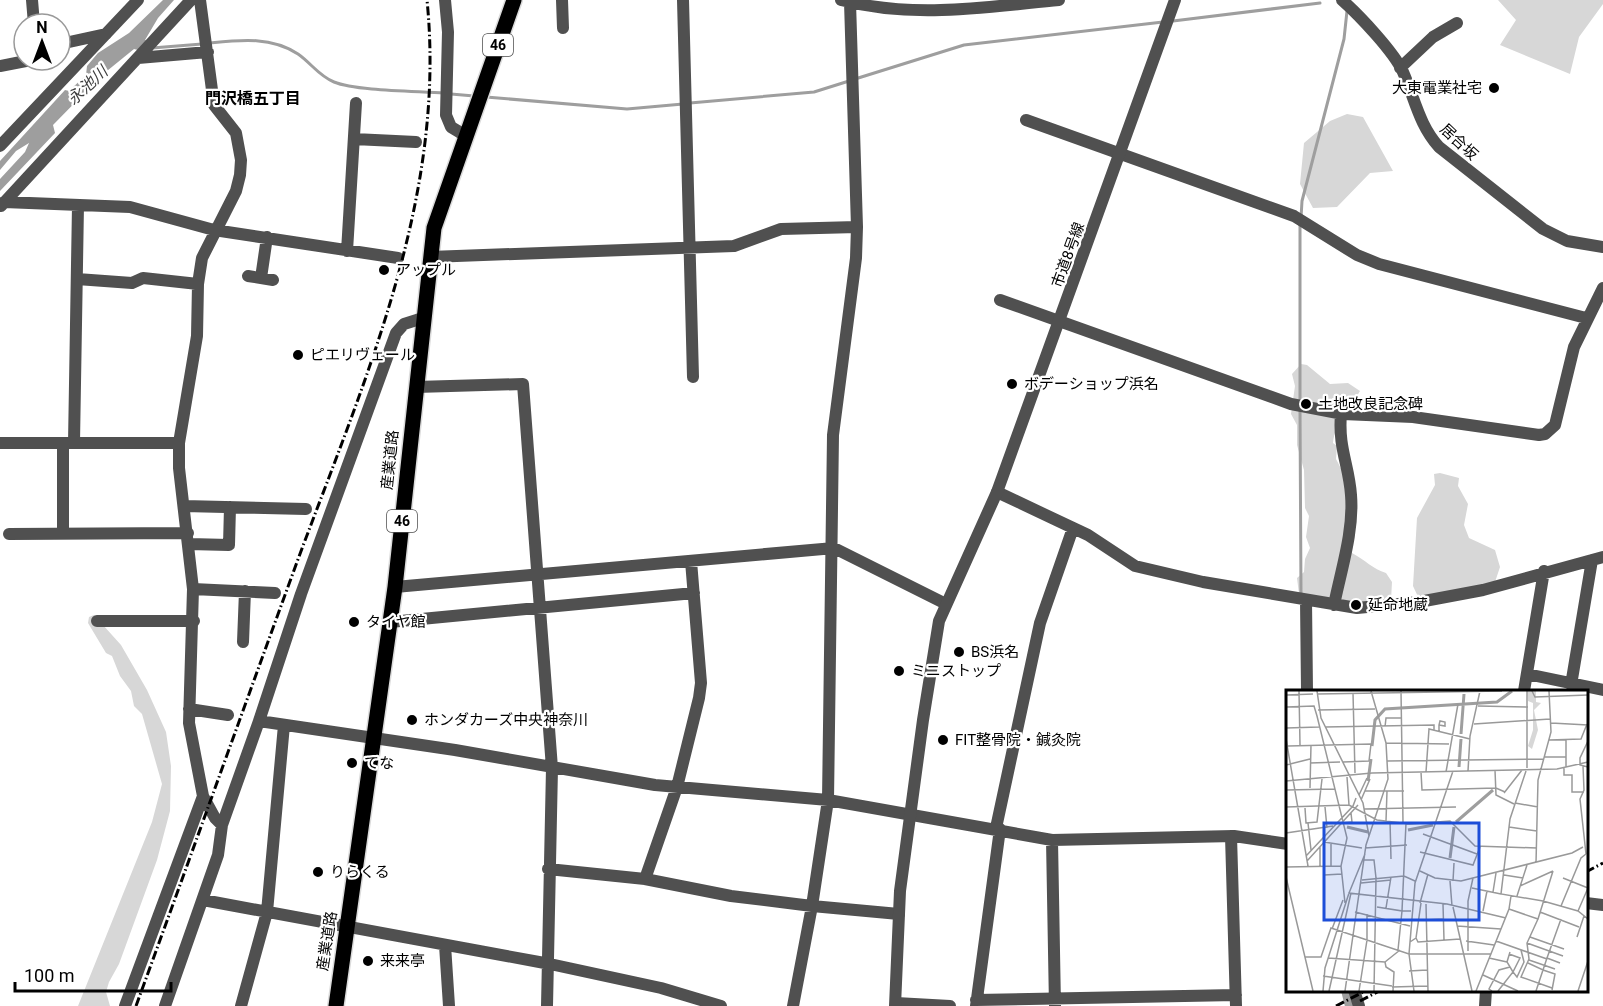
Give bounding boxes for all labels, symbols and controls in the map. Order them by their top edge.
north arrow [12,12,72,72]
text: N [36,18,48,37]
road number: 46 [483,34,513,56]
water label: 永池川 [63,61,113,109]
place label: 大東電業社宅 [1392,79,1482,97]
marker: 大東電業社宅 [1487,81,1501,95]
district label: 門沢橋五丁目 [205,89,301,108]
street label: 居合坂 [1436,120,1482,164]
street label: 市道8号線 [1048,220,1088,290]
place label: アップル [396,261,456,279]
marker: アップル [377,263,391,277]
place label: ピエリヴェール [310,346,415,364]
marker: ピエリヴェール [291,348,305,362]
place label: ボデーショップ浜名 [1024,375,1159,393]
marker: ボデーショップ浜名 [1005,377,1019,391]
place label: 土地改良記念碑 [1318,395,1423,413]
marker: 土地改良記念碑 [1299,397,1313,411]
street label: 産業道路 [378,429,402,491]
road number: 46 [387,510,417,532]
place label: 延命地蔵 [1368,596,1428,614]
marker: 延命地蔵 [1349,598,1363,612]
place label: タイヤ館 [366,613,426,631]
marker: タイヤ館 [347,615,361,629]
place label: BS浜名 [971,643,1019,661]
marker: BS浜名 [952,645,966,659]
place label: ミニストップ [911,662,1001,680]
marker: ミニストップ [892,664,906,678]
inset map [1286,690,1588,991]
place label: ホンダカーズ中央神奈川 [424,711,588,729]
marker: ホンダカーズ中央神奈川 [405,713,419,727]
place label: FIT整骨院・鍼灸院 [955,731,1081,749]
marker: FIT整骨院・鍼灸院 [936,733,950,747]
place label: てな [364,754,394,772]
marker: てな [345,756,359,770]
place label: りらくる [330,863,390,881]
marker: りらくる [311,865,325,879]
street label: 産業道路 [313,910,341,972]
place label: 来来亭 [380,952,425,970]
marker: 来来亭 [361,954,375,968]
scale bar [15,955,171,993]
text: 100 m [24,965,75,986]

